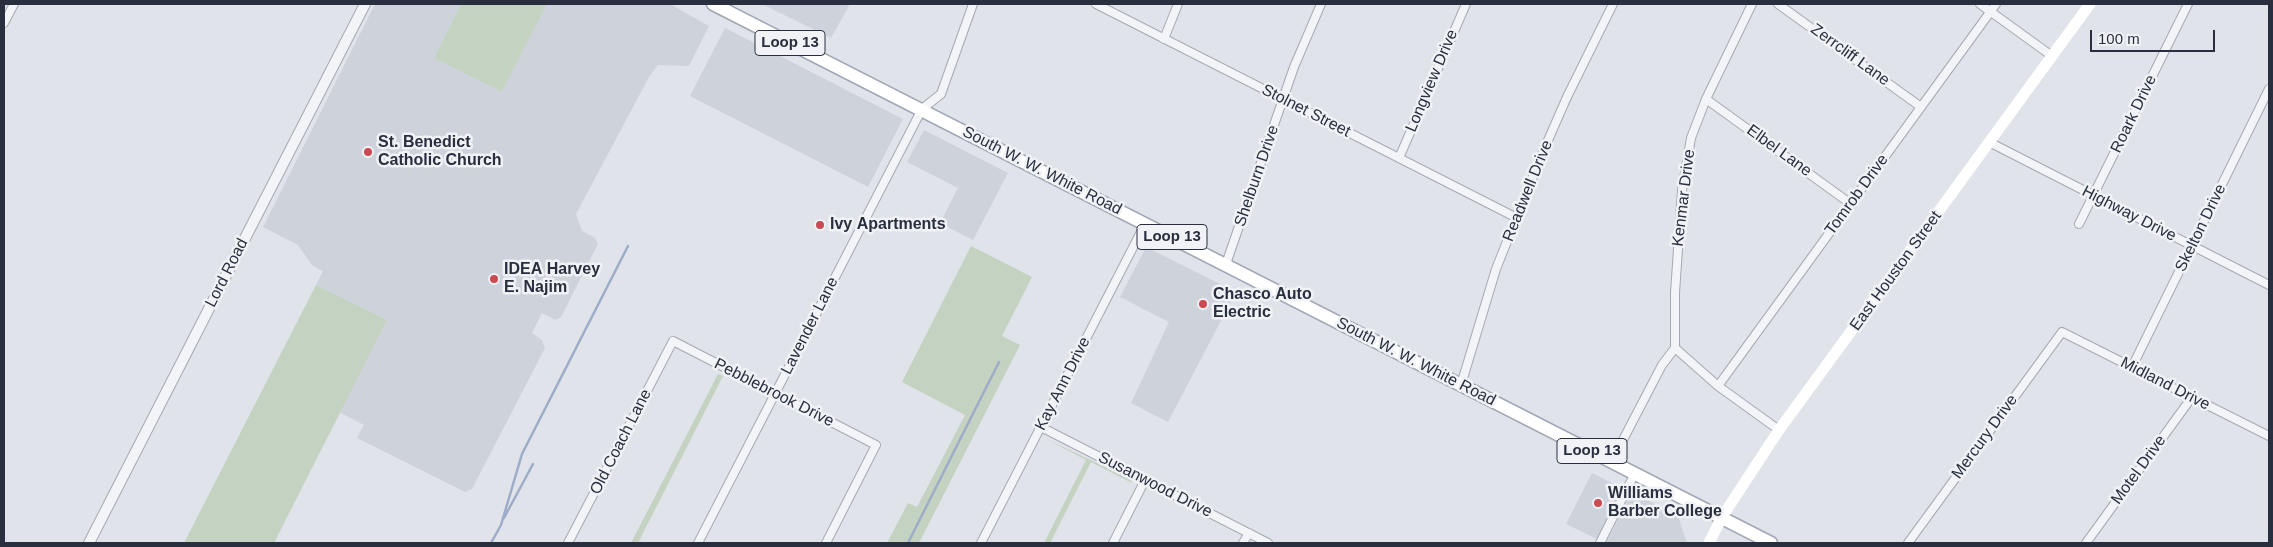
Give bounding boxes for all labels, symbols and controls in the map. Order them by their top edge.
street label: Zerrcliff Lane [1807,20,1893,90]
scale bar [2093,20,2218,52]
street label: Longview Drive [1402,27,1462,135]
road number: Loop 13 [755,30,825,56]
text: 100 m [2098,30,2140,47]
street label: Roark Drive [2107,72,2161,156]
street label: Stolnet Street [1258,80,1354,142]
street label: Elbel Lane [1743,121,1815,181]
street label: South W. W. White Road [959,122,1125,220]
street label: Shelburn Drive [1231,123,1283,229]
place label: St. Benedict Catholic Church [378,133,502,171]
street label: Readwell Drive [1499,138,1557,244]
marker: St. Benedict Catholic Church [362,146,374,158]
street label: Kenmar Drive [1669,148,1699,248]
street label: Tomrob Drive [1821,151,1893,239]
street label: Skelton Drive [2172,181,2230,275]
street label: Highway Drive [2079,182,2179,246]
street label: East Houston Street [1846,207,1946,335]
place label: Ivy Apartments [830,215,946,235]
marker: Ivy Apartments [814,219,826,231]
road number: Loop 13 [1137,224,1207,250]
street label: Lord Road [201,235,253,311]
place label: IDEA Harvey E. Najim [504,260,600,298]
marker: IDEA Harvey E. Najim [488,273,500,285]
street label: Lavender Lane [777,274,843,378]
place label: Chasco Auto Electric [1213,285,1312,323]
marker: Chasco Auto Electric [1197,298,1209,310]
street label: South W. W. White Road [1333,313,1499,411]
street label: Kay Ann Drive [1031,334,1095,434]
street label: Midland Drive [2117,353,2213,415]
street label: Pebblebrook Drive [711,355,837,431]
street label: Old Coach Lane [586,386,656,498]
street label: Mercury Drive [1948,391,2022,483]
street label: Motel Drive [2107,432,2171,508]
road number: Loop 13 [1557,438,1627,464]
street label: Susanwood Drive [1095,448,1215,522]
place label: Williams Barber College [1608,484,1722,522]
marker: Williams Barber College [1592,497,1604,509]

